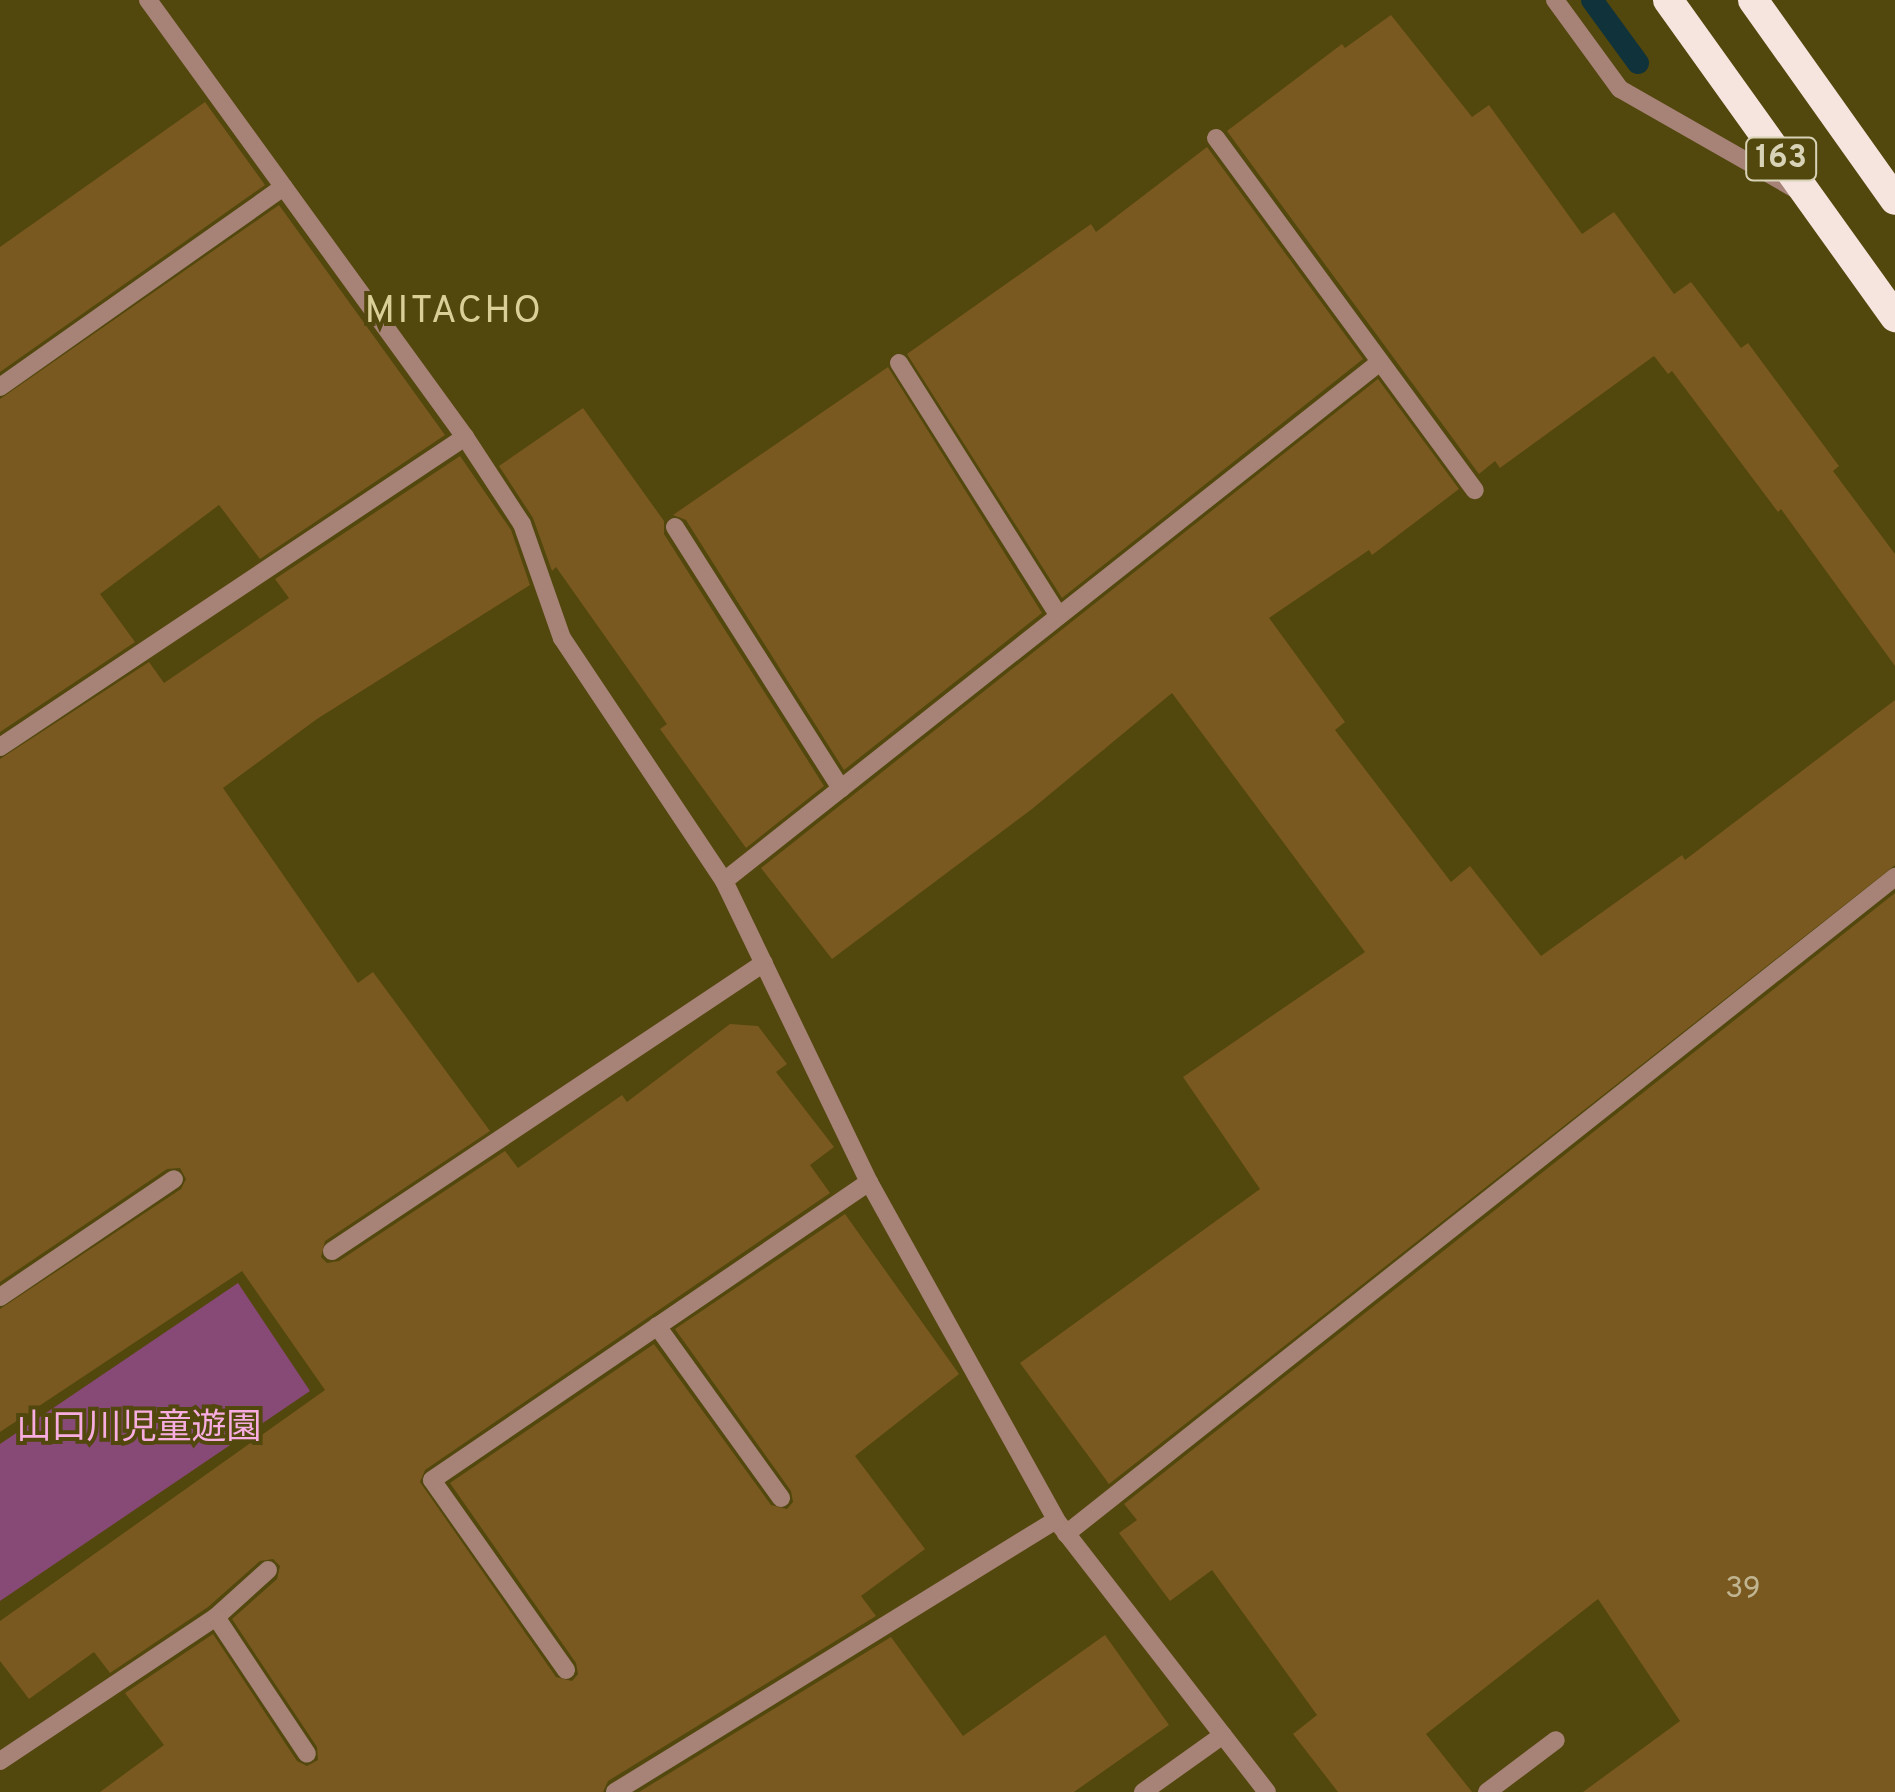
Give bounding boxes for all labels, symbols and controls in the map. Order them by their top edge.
road number: 163 [1744,132,1818,186]
district label: MITACHO [365,290,543,336]
park label: 山口川児童遊園 [17,1408,261,1450]
house number: 39 [1725,1572,1761,1608]

